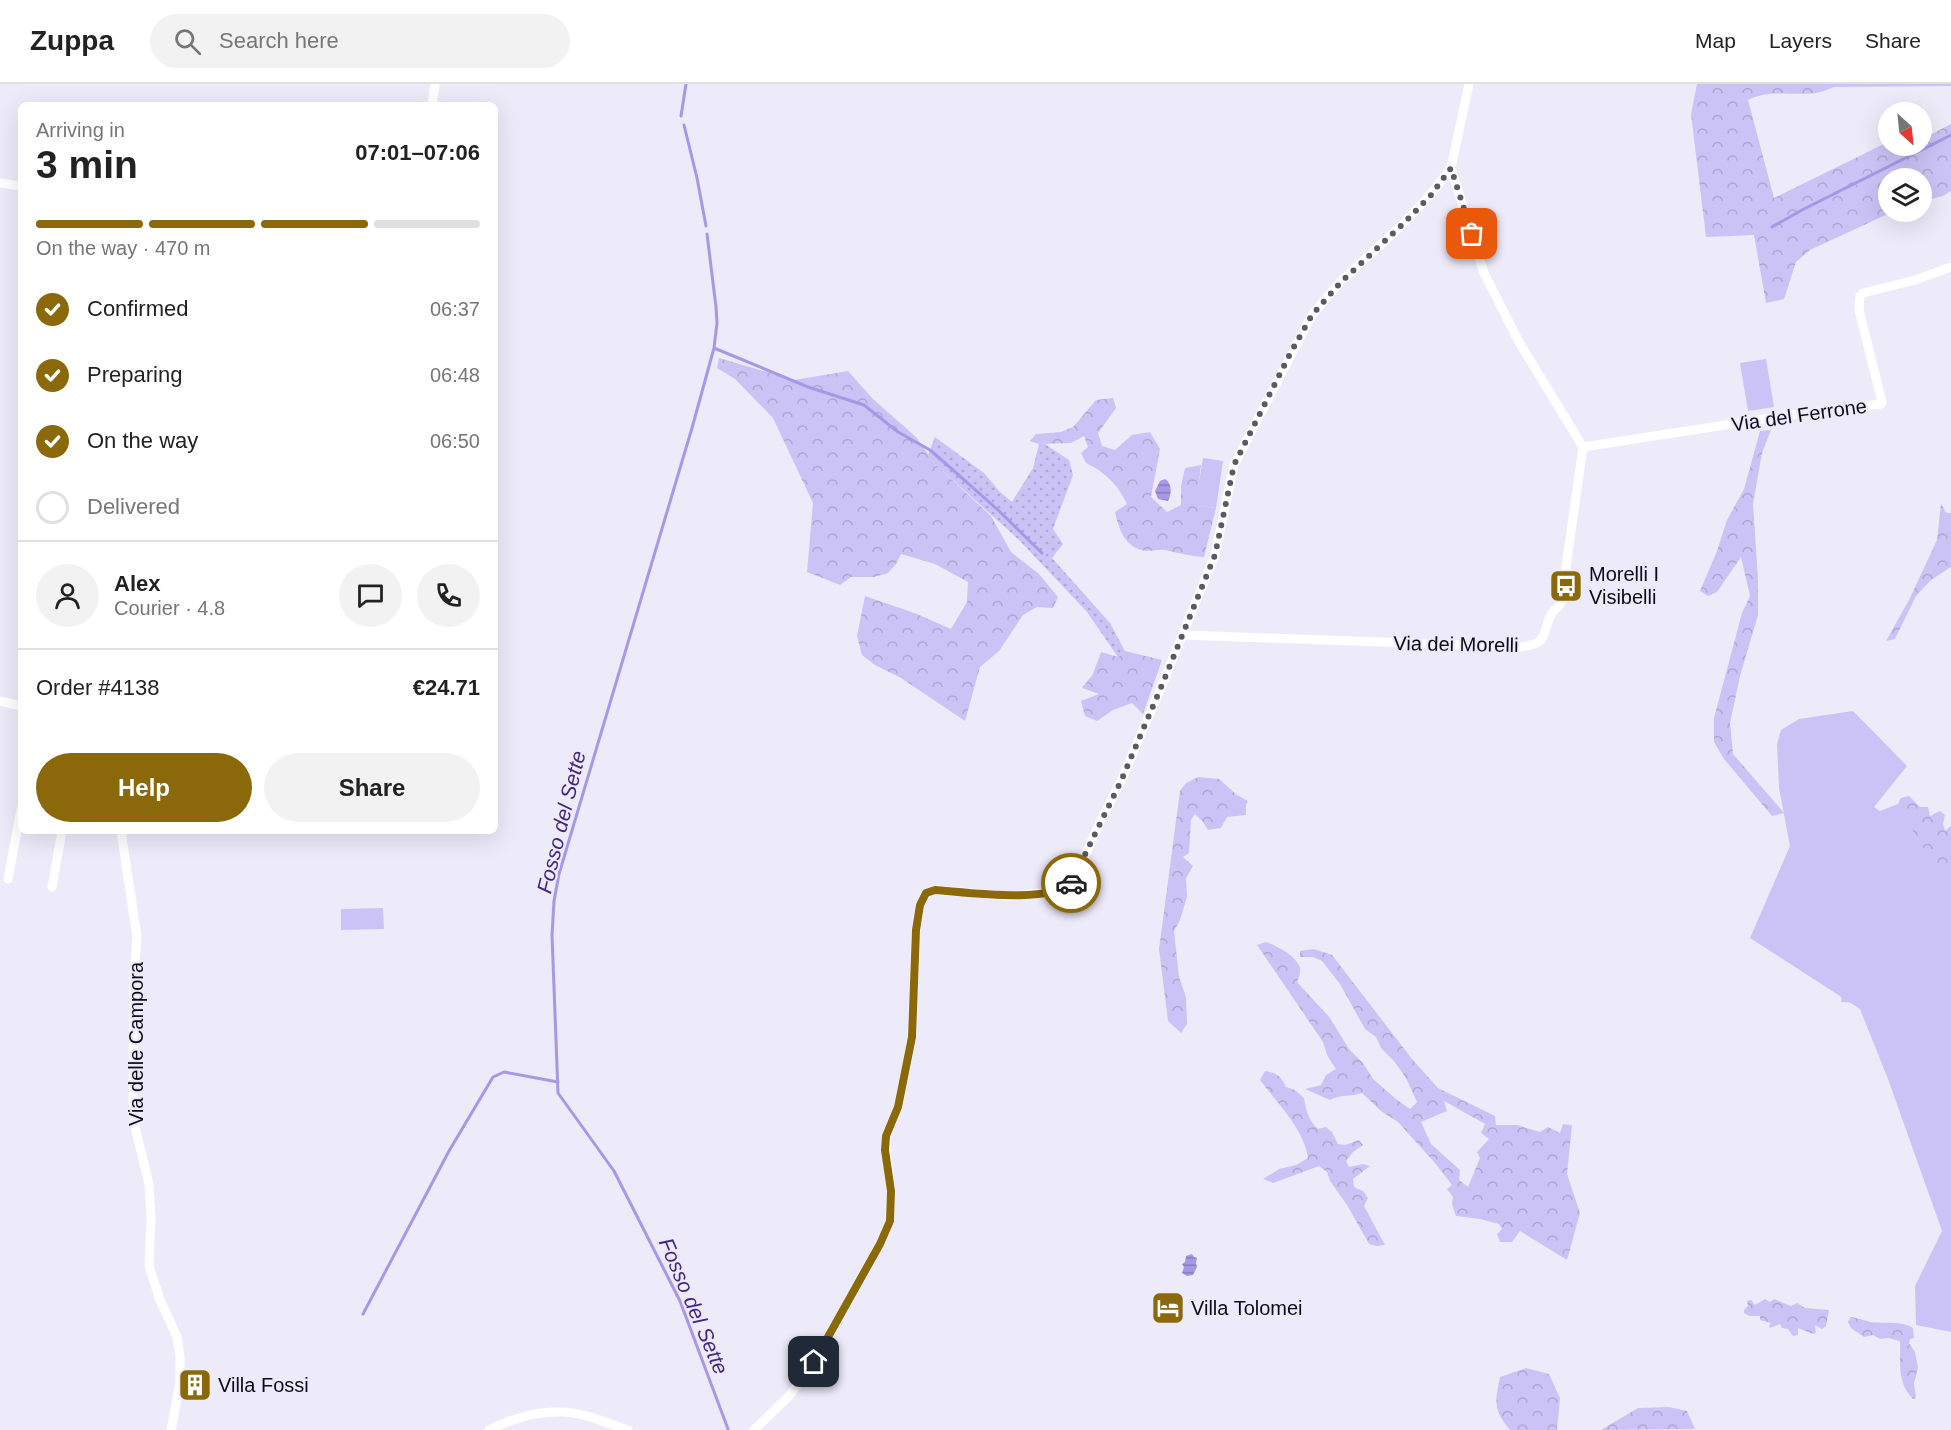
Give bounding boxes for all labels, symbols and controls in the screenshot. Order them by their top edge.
search box [150,14,570,68]
text: Zuppa [30,25,114,56]
icon: search [171,25,204,58]
text: Search here [219,28,339,53]
text: Map [1695,29,1736,52]
text: Layers [1769,29,1832,52]
text: Share [1865,29,1921,52]
north arrow [1878,102,1932,156]
map controls [1878,102,1932,222]
text: Arriving in [36,119,125,141]
text: 07:01–07:06 [355,140,480,165]
text: 3 min [36,143,138,186]
button: layers [1878,168,1932,222]
pin [1446,208,1497,259]
icon: bag [1455,217,1488,250]
text: On the way · 470 m [36,237,211,259]
icon: check [36,293,69,326]
text: Confirmed [87,296,188,321]
text: 06:37 [430,298,480,320]
icon: check [36,359,69,392]
text: Preparing [87,362,182,387]
text: 06:48 [430,364,480,386]
street label: Via del Ferrone [1730,395,1868,435]
icon: check [36,425,69,458]
text: On the way [87,428,198,453]
text: 06:50 [430,430,480,452]
text: Delivered [87,494,180,519]
place label: Morelli I Visibelli [1589,563,1659,608]
button: person [36,564,99,627]
button: chat [339,564,402,627]
button: phone [417,564,480,627]
bus stop icon: Morelli I Visibelli [1548,568,1584,604]
text: Alex [114,571,160,596]
text: Courier · 4.8 [114,597,225,619]
street label: Via dei Morelli [1393,632,1519,656]
text: Order #4138 [36,675,160,700]
text: €24.71 [413,675,480,700]
water label: Fosso del Sette [532,748,590,896]
button: Help [36,753,252,822]
button: Share [264,753,480,822]
courier [1041,853,1101,913]
icon: car [1055,867,1088,900]
street label: Via delle Campora [125,961,147,1126]
water label: Fosso del Sette [655,1234,733,1378]
hotel icon: Villa Tolomei [1150,1290,1186,1326]
place label: Villa Tolomei [1191,1297,1303,1319]
pin [788,1336,839,1387]
icon: home [797,1345,830,1378]
building icon: Villa Fossi [177,1367,213,1403]
place label: Villa Fossi [218,1374,309,1396]

